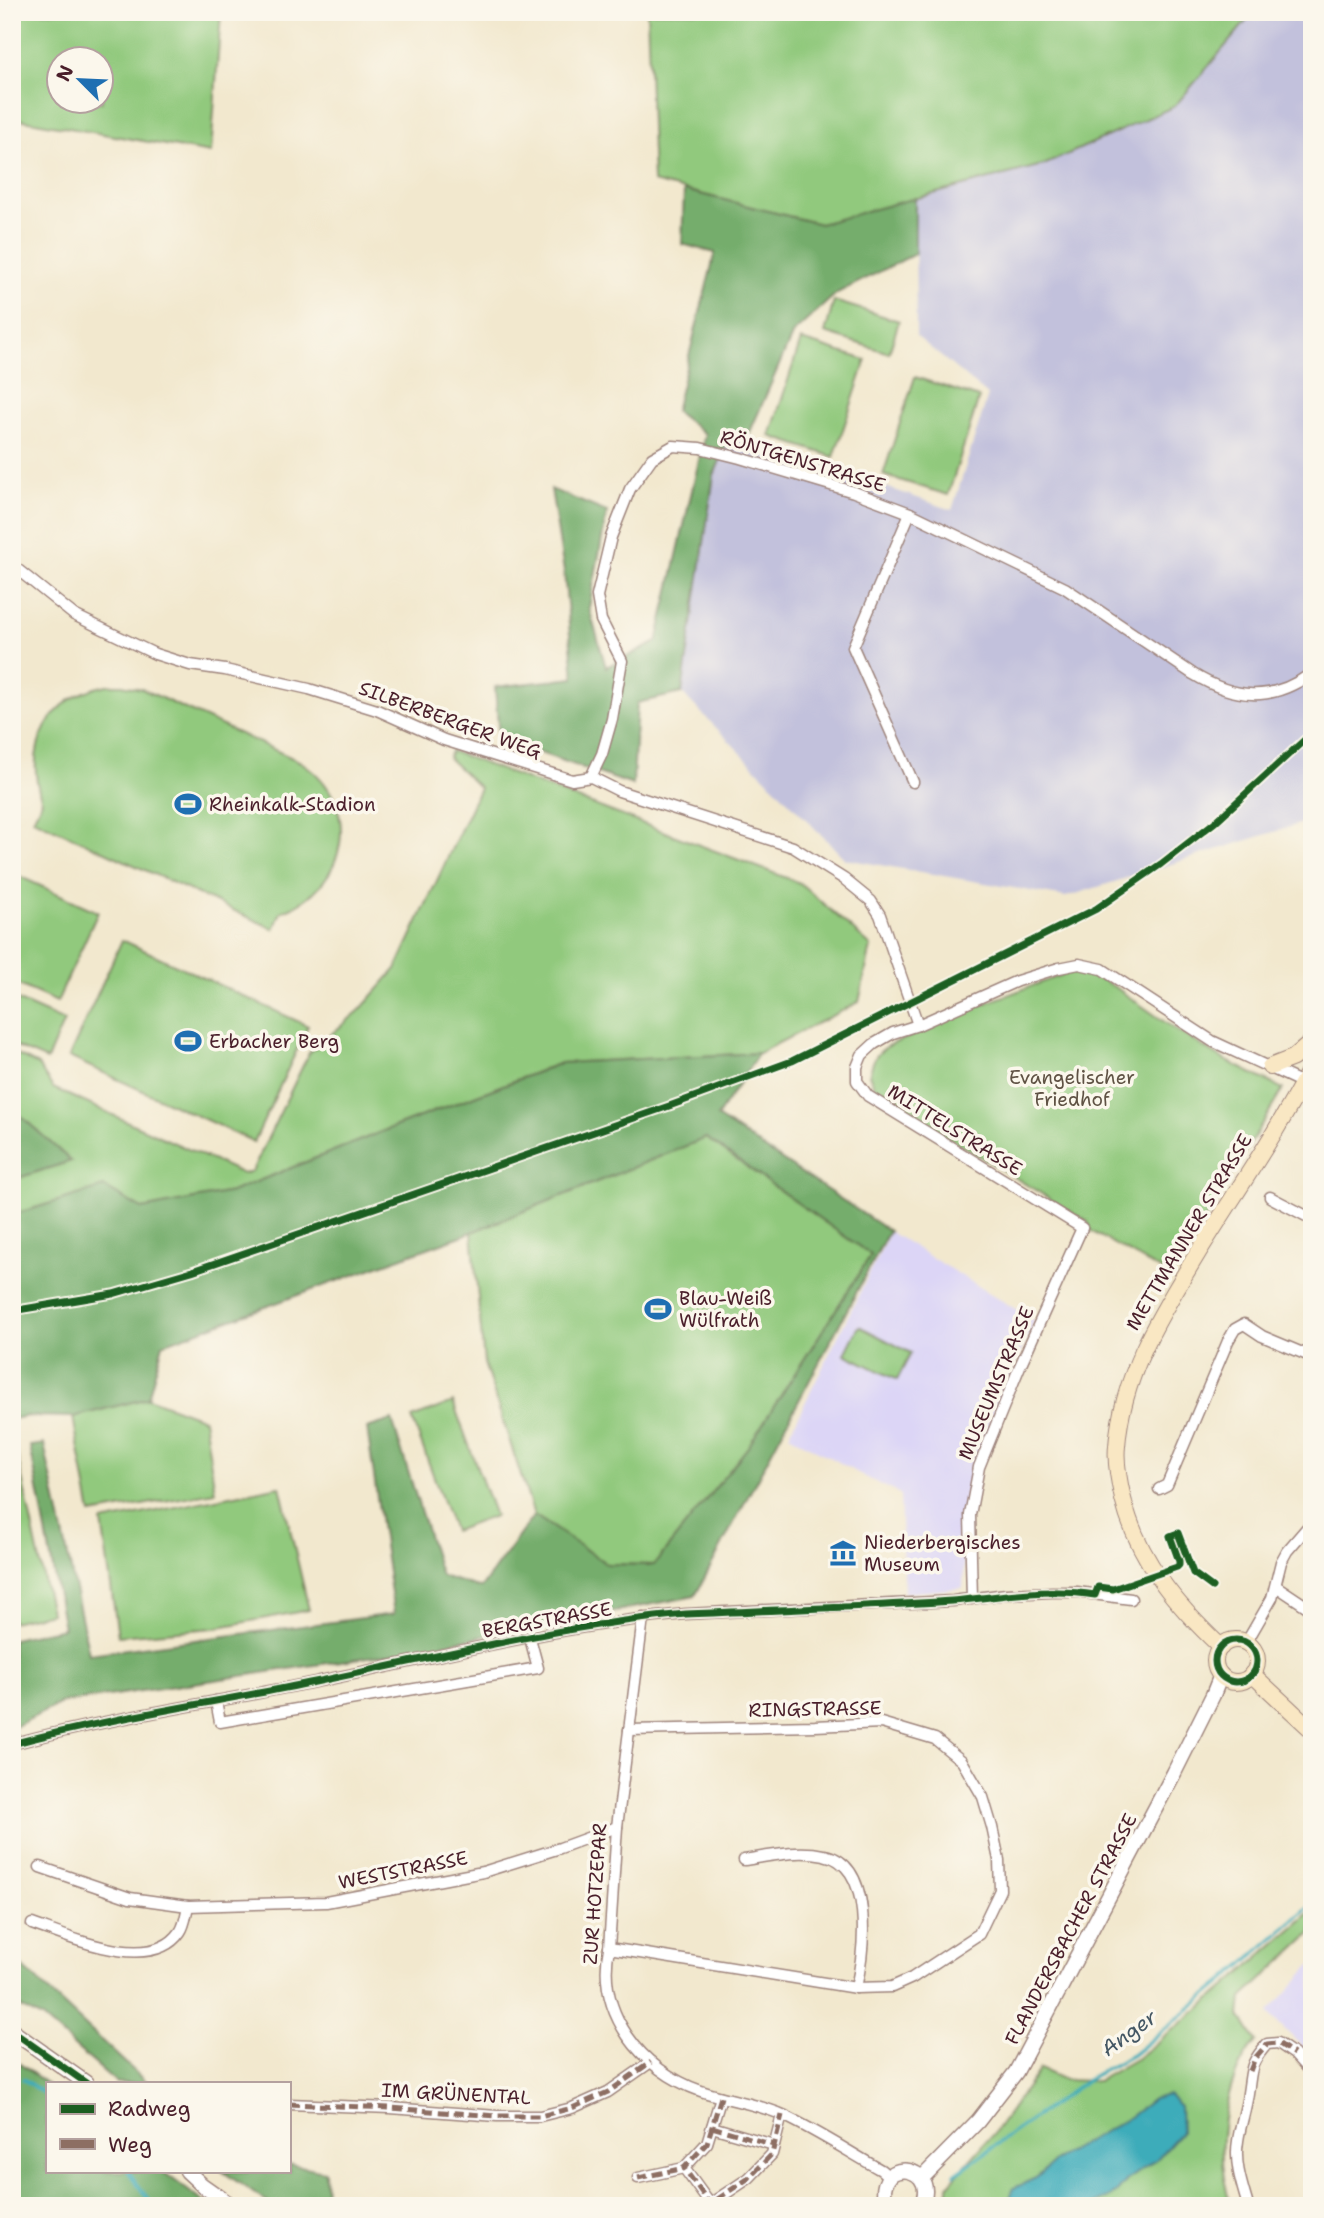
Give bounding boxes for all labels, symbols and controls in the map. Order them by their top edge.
north arrow [46,46,116,116]
text: N [50,61,79,85]
street label: RÖNTGENSTRASSE [717,424,889,498]
street label: SILBERBERGER WEG [355,675,545,765]
sports icon: Rheinkalk-Stadion [173,789,203,819]
place label: Rheinkalk-Stadion [209,792,376,817]
sports icon: Erbacher Berg [173,1026,203,1056]
place label: Erbacher Berg [209,1029,339,1054]
park label: Evangelischer Friedhof [1009,1065,1135,1112]
street label: MITTELSTRASSE [883,1079,1027,1181]
street label: METTMANNER STRASSE [1120,1129,1258,1335]
place label: Blau-Weiß Wülfrath [679,1286,772,1333]
sports icon: Blau-Weiß Wülfrath [643,1294,673,1324]
street label: MUSEUMSTRASSE [952,1302,1040,1464]
place label: Niederbergisches Museum [864,1530,1021,1577]
museum icon: Niederbergisches Museum [828,1538,858,1568]
street label: BERGSTRASSE [480,1596,614,1644]
street label: RINGSTRASSE [748,1695,882,1723]
street label: FLANDERSBACHER STRASSE [999,1809,1143,2049]
street label: ZUR HOTZEPAR [578,1822,612,1966]
street label: WESTSTRASSE [336,1845,470,1895]
water label: Anger [1095,2003,1163,2063]
street label: IM GRÜNENTAL [381,2078,531,2110]
legend [46,2082,290,2172]
text: Radweg [108,2095,191,2123]
text: Weg [108,2131,152,2159]

